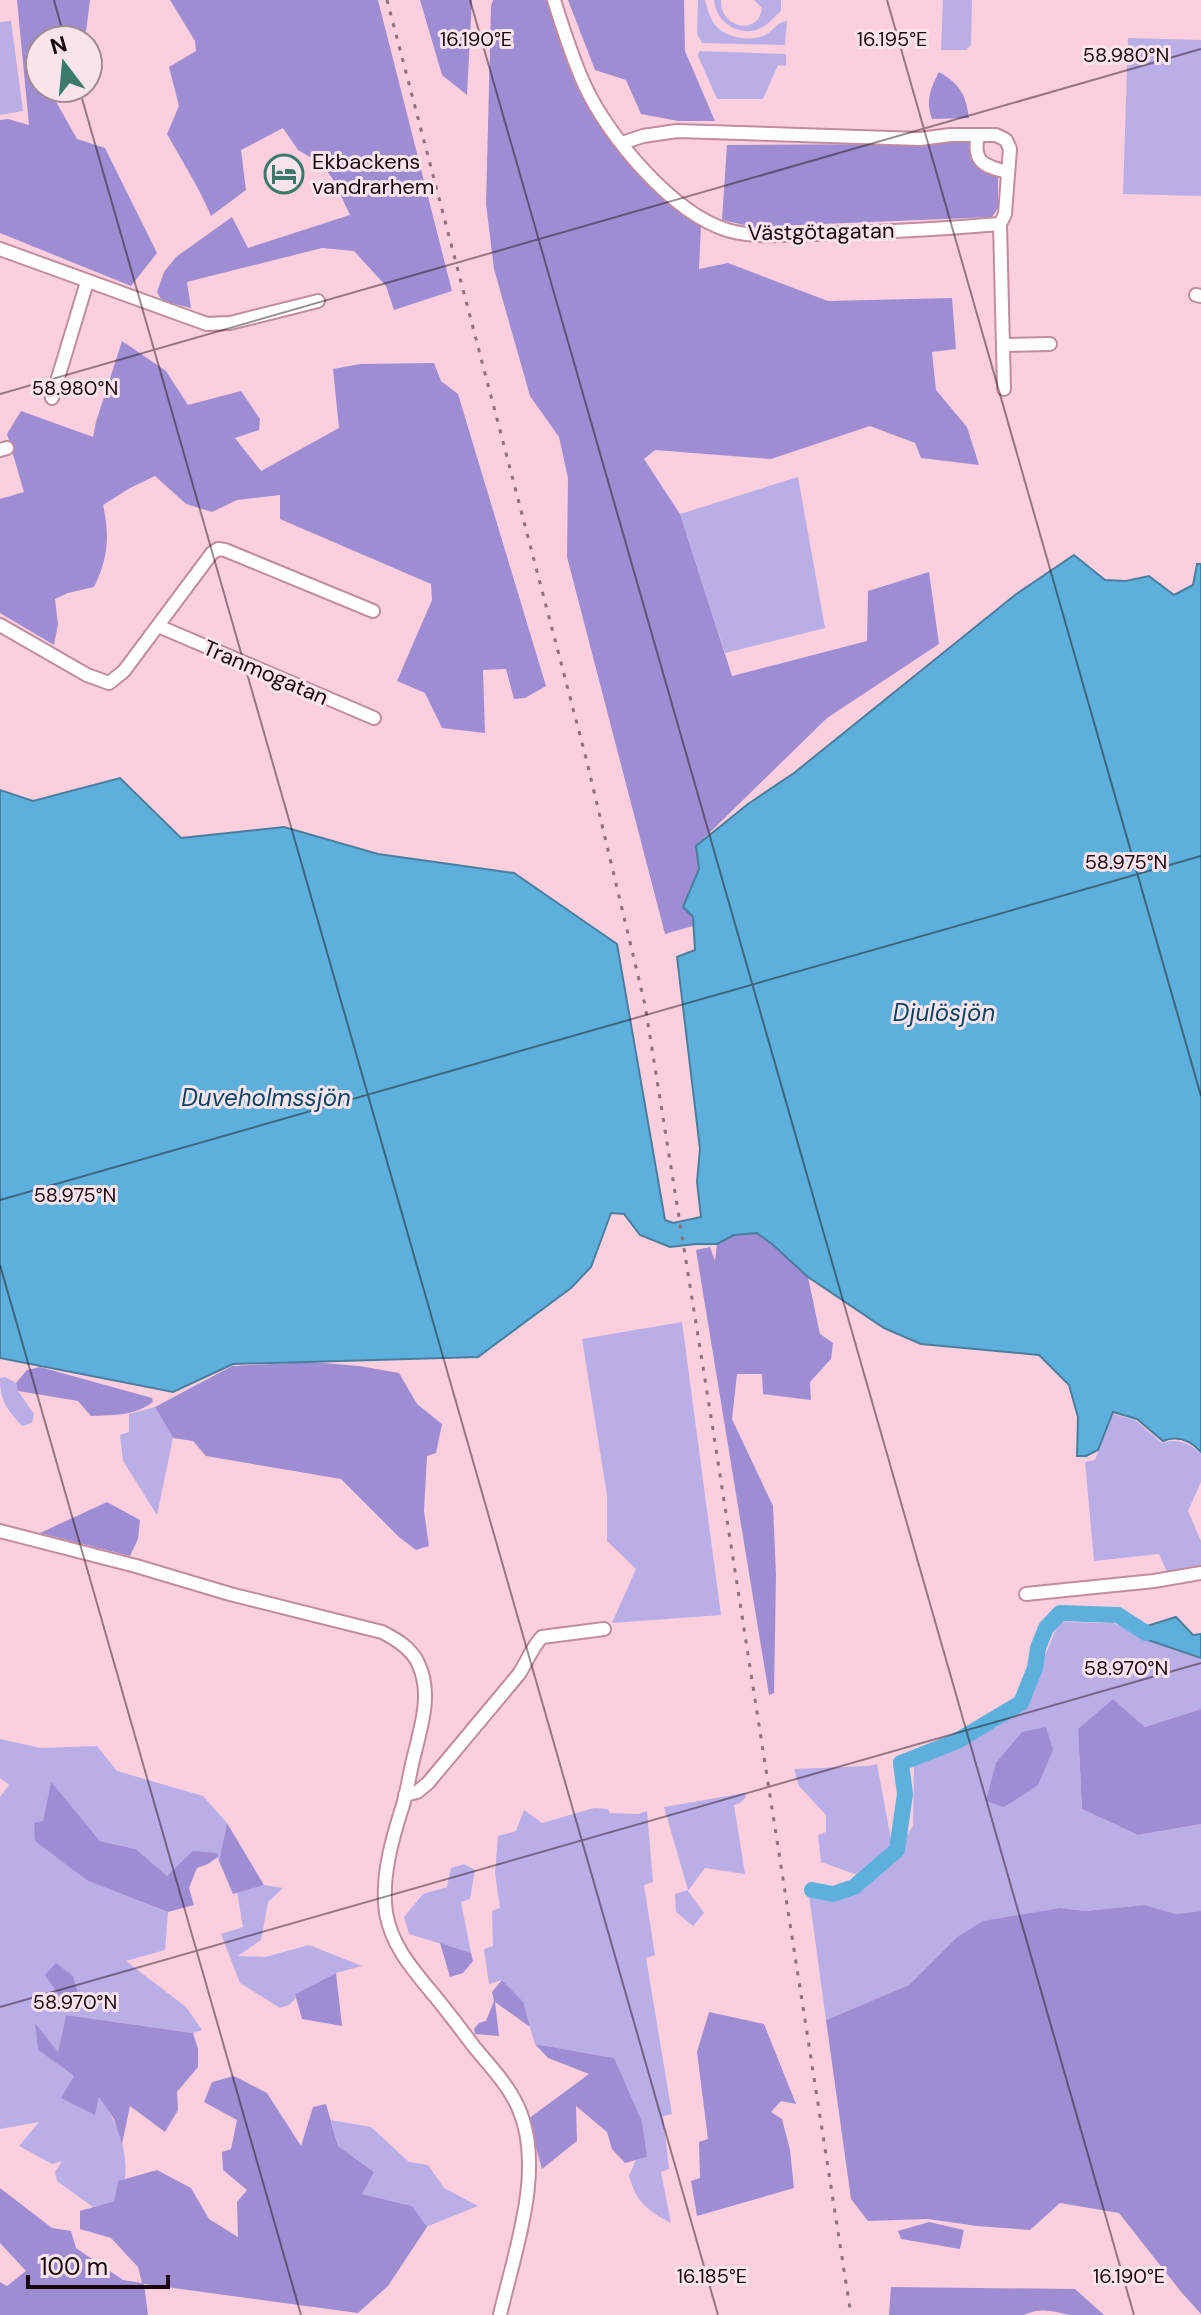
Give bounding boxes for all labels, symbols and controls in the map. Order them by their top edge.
north arrow [24,24,104,104]
text: 16.190°E [440,26,512,52]
text: 16.195°E [857,26,927,52]
text: N [47,29,70,61]
text: 58.980°N [1083,42,1169,68]
place label: Ekbackens vandrarhem [312,147,434,201]
hotel icon: Ekbackens vandrarhem [263,153,305,195]
street label: Västgötagatan [747,216,895,247]
text: 58.980°N [32,375,118,401]
street label: Tranmogatan [199,633,333,712]
text: 58.975°N [1085,849,1167,875]
water label: Djulösjön [893,997,995,1028]
water label: Duveholmssjön [181,1082,351,1113]
text: 58.975°N [34,1182,116,1208]
text: 58.970°N [1084,1655,1168,1681]
text: 58.970°N [33,1989,117,2015]
scale bar [28,2239,168,2289]
text: 100 m [40,2251,108,2282]
text: 16.185°E [677,2263,747,2289]
text: 16.190°E [1093,2263,1165,2289]

